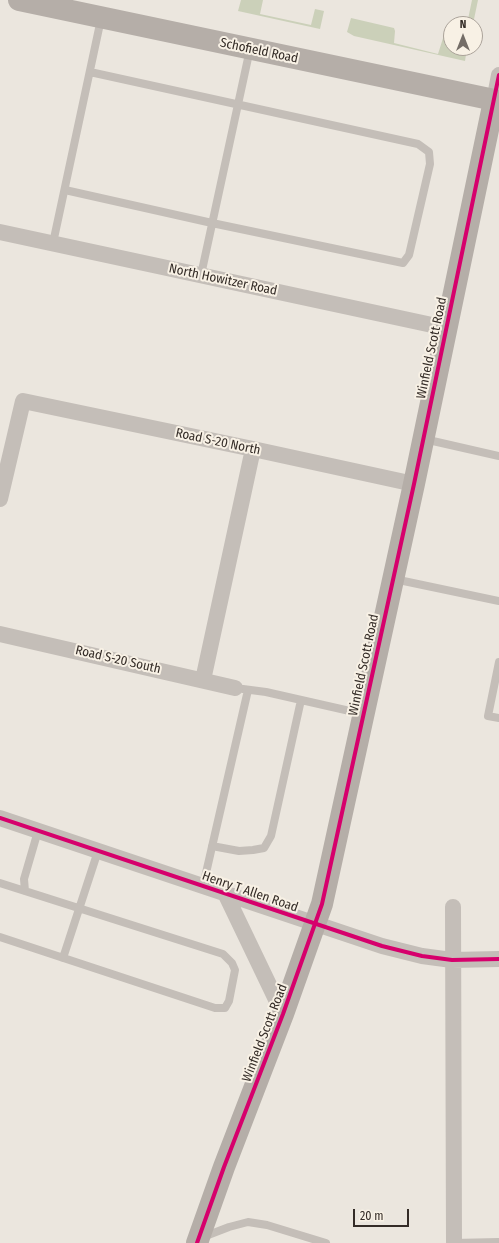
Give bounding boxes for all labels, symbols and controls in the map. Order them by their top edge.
north arrow [443,16,483,56]
text: N [460,18,466,31]
street label: Schofield Road [219,35,299,67]
street label: North Howitzer Road [167,261,279,299]
street label: Winfield Scott Road [414,296,450,400]
street label: Road S-20 North [174,425,262,459]
street label: Winfield Scott Road [346,613,382,717]
street label: Road S-20 South [74,643,162,677]
street label: Henry T Allen Road [200,868,300,916]
street label: Winfield Scott Road [239,982,291,1084]
scale bar [355,1201,411,1227]
text: 20 m [360,1209,384,1223]

